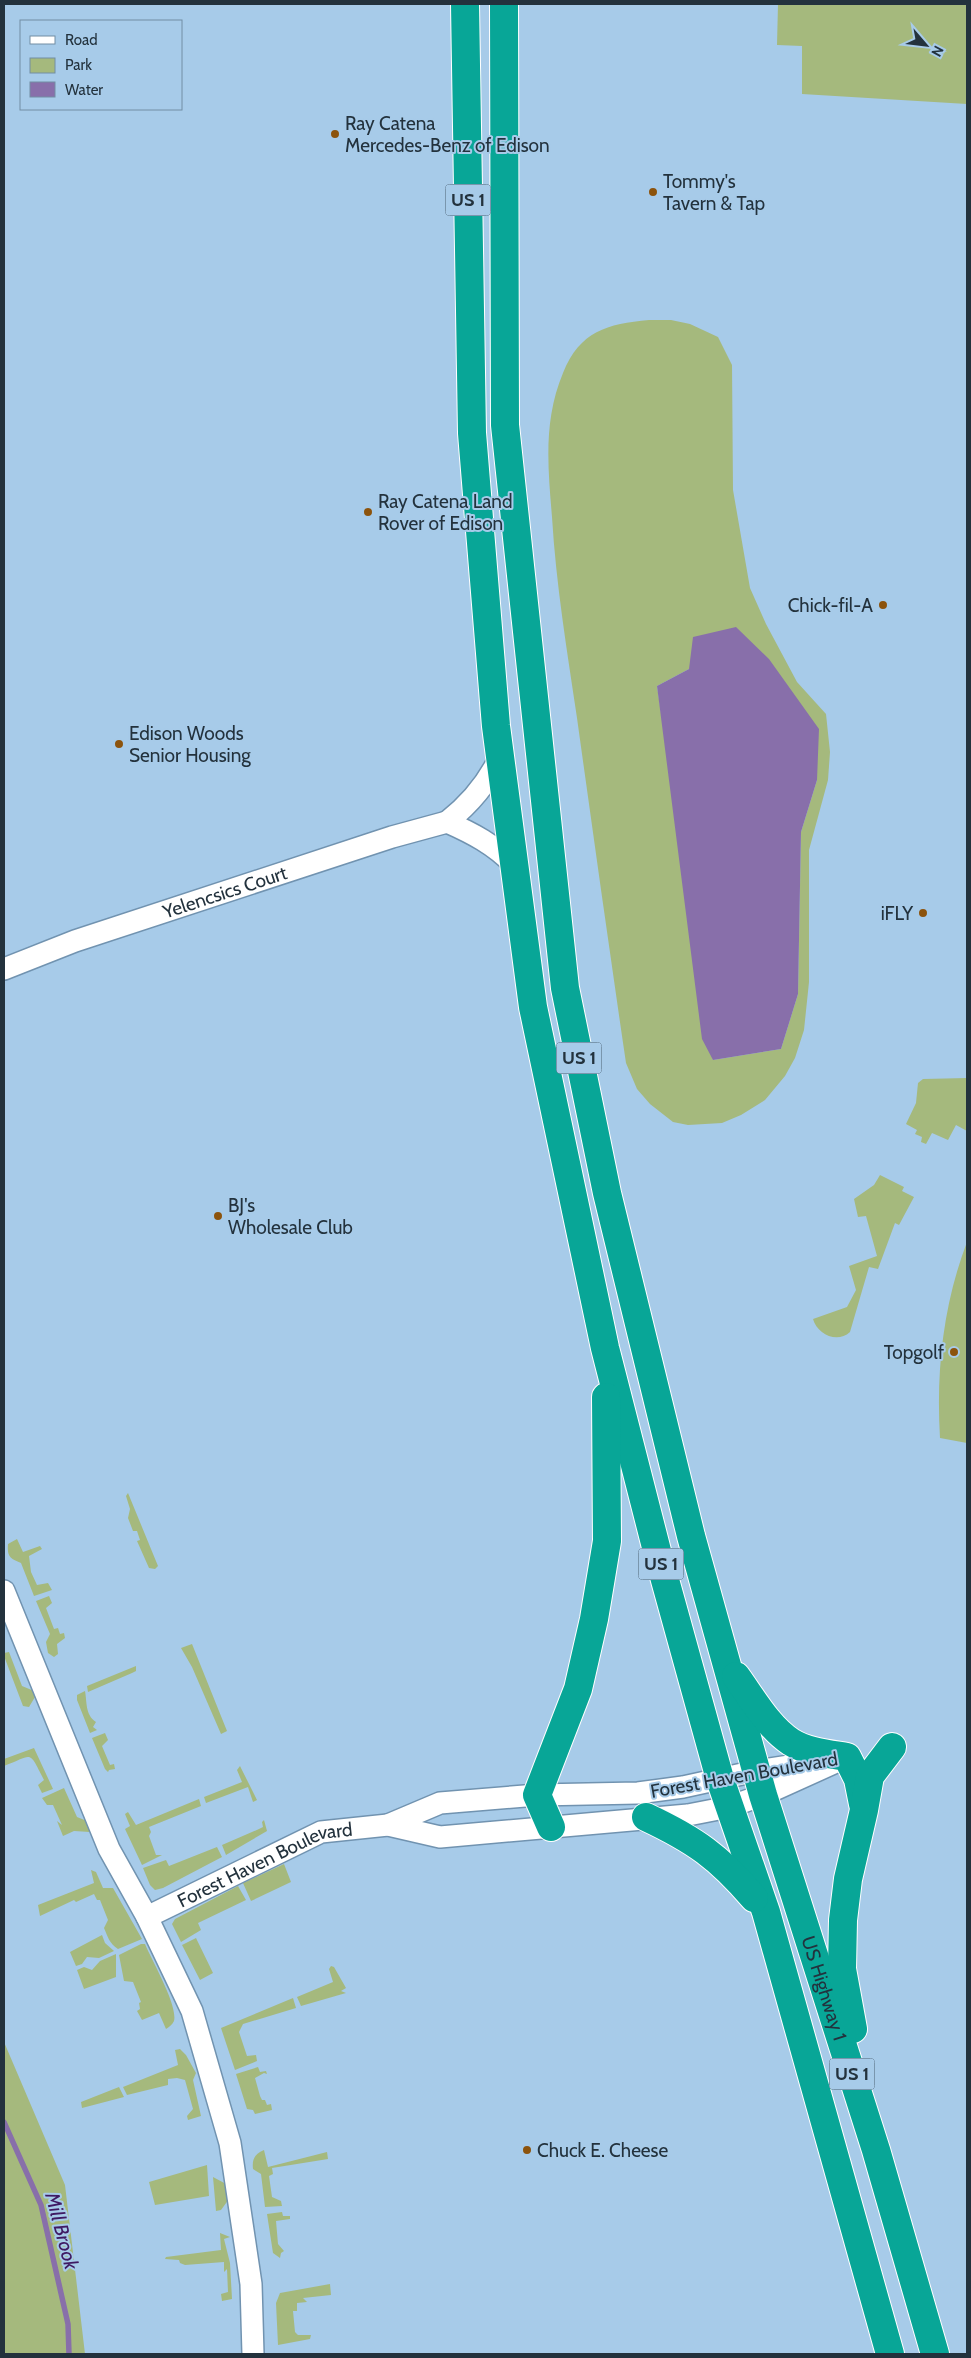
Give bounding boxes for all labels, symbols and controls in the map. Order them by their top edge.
legend [20,20,182,110]
north arrow [901,20,951,70]
text: Road [65,31,98,49]
text: N [927,43,948,60]
text: Park [65,56,92,74]
text: Water [65,81,103,99]
place label: Ray Catena Mercedes-Benz of Edison [345,112,550,157]
marker: Ray Catena Mercedes-Benz of Edison [329,128,341,140]
place label: Tommy's Tavern & Tap [663,170,765,215]
road number: US 1 [446,184,490,216]
marker: Tommy's Tavern & Tap [647,186,659,198]
place label: Ray Catena Land Rover of Edison [378,490,512,535]
marker: Ray Catena Land Rover of Edison [362,506,374,518]
place label: Chick-fil-A [788,594,873,617]
marker: Chick-fil-A [877,599,889,611]
place label: Edison Woods Senior Housing [129,722,251,767]
marker: Edison Woods Senior Housing [113,738,125,750]
street label: Yelencsics Court [159,861,290,923]
place label: iFLY [881,902,913,925]
marker: iFLY [917,907,929,919]
road number: US 1 [556,1042,602,1074]
place label: BJ's Wholesale Club [228,1194,353,1239]
marker: BJ's Wholesale Club [212,1210,224,1222]
place label: Topgolf [884,1341,945,1364]
marker: Topgolf [948,1346,960,1358]
road number: US 1 [638,1548,684,1580]
street label: Forest Haven Boulevard [649,1747,839,1803]
street label: Forest Haven Boulevard [173,1817,353,1912]
street label: US Highway 1 [797,1933,852,2043]
road number: US 1 [830,2058,874,2090]
place label: Chuck E. Cheese [537,2139,668,2162]
marker: Chuck E. Cheese [521,2144,533,2156]
water label: Mill Brook [40,2189,84,2274]

